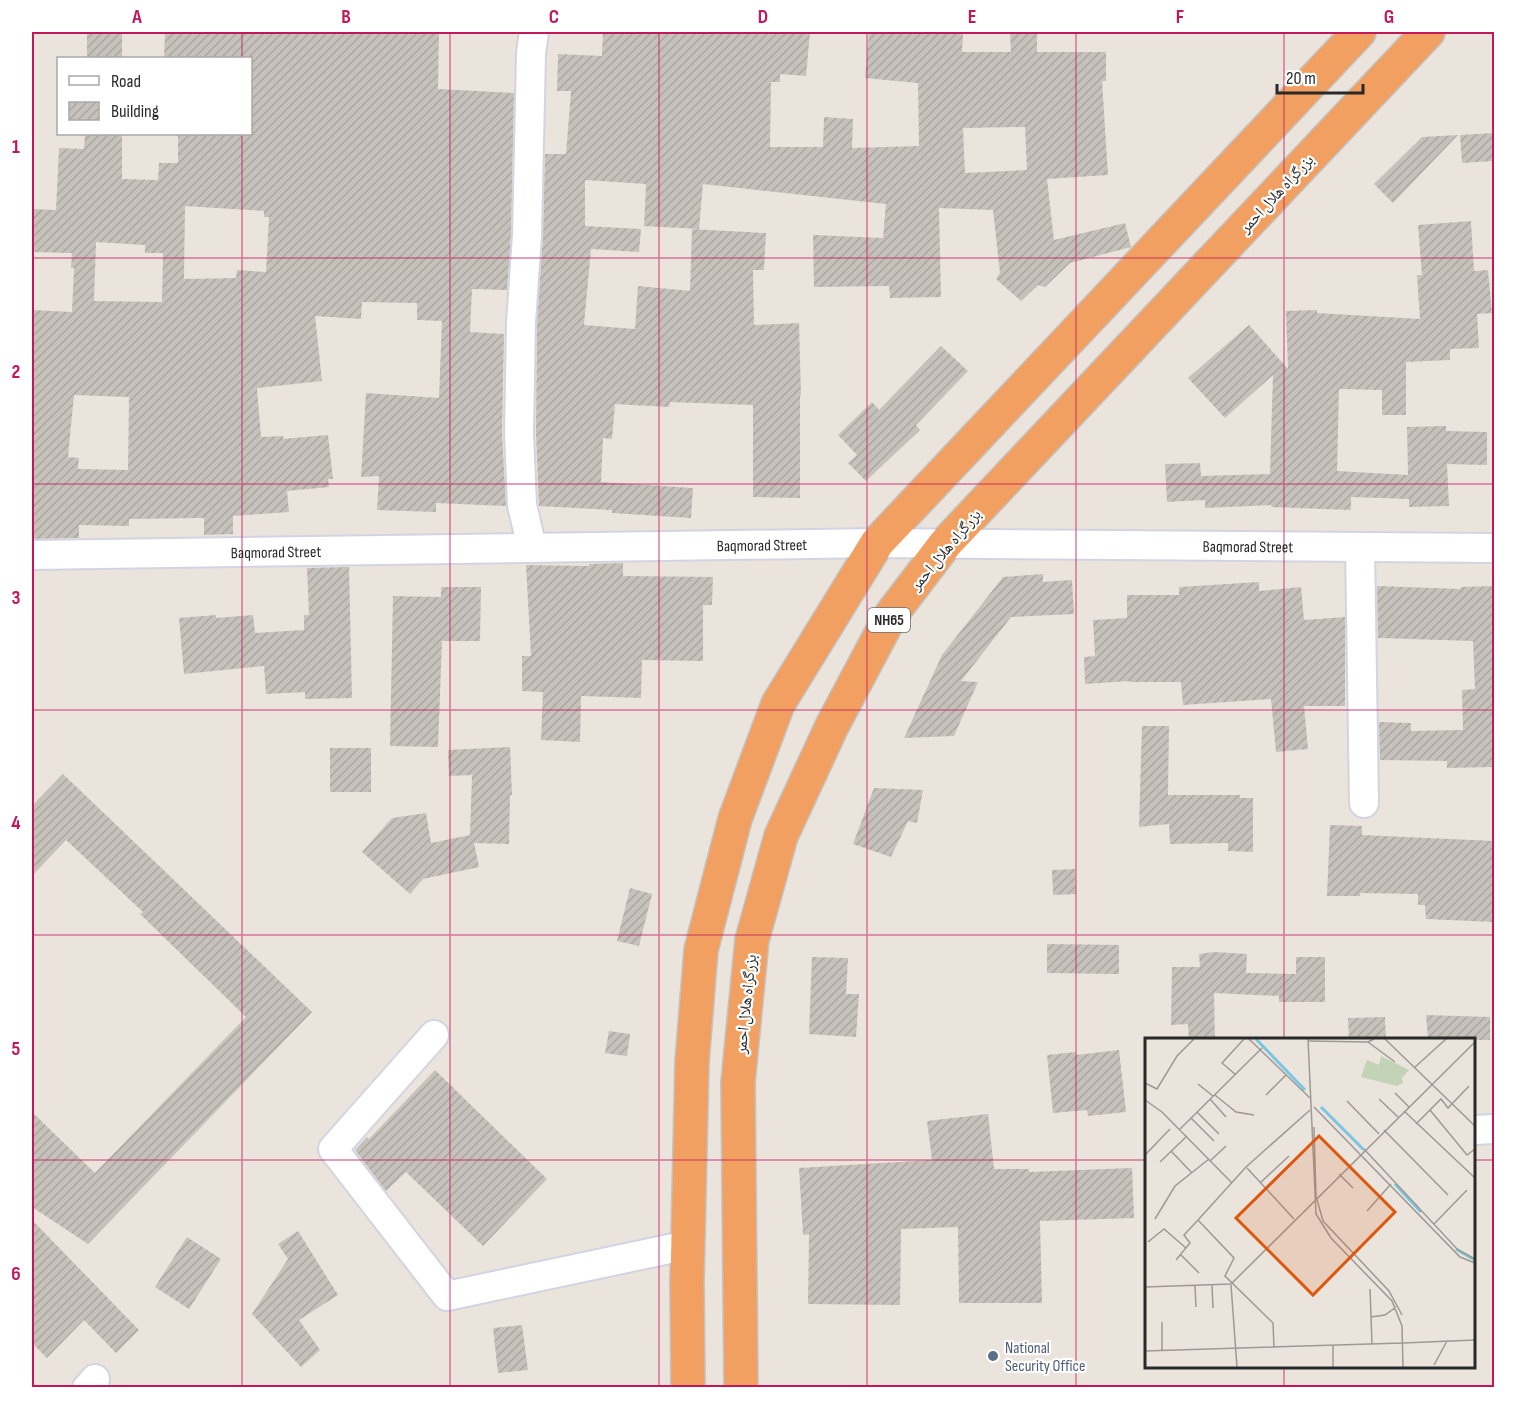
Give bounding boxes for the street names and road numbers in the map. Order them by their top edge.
street label: بزرگراه هلال احمر [1235,151,1318,238]
street label: بزرگراه هلال احمر [906,506,986,595]
street label: Baqmorad Street [717,536,807,556]
street label: Baqmorad Street [1203,538,1293,557]
street label: Baqmorad Street [231,543,321,563]
road number: NH65 [868,608,910,632]
street label: بزرگراه هلال احمر [732,953,761,1056]

